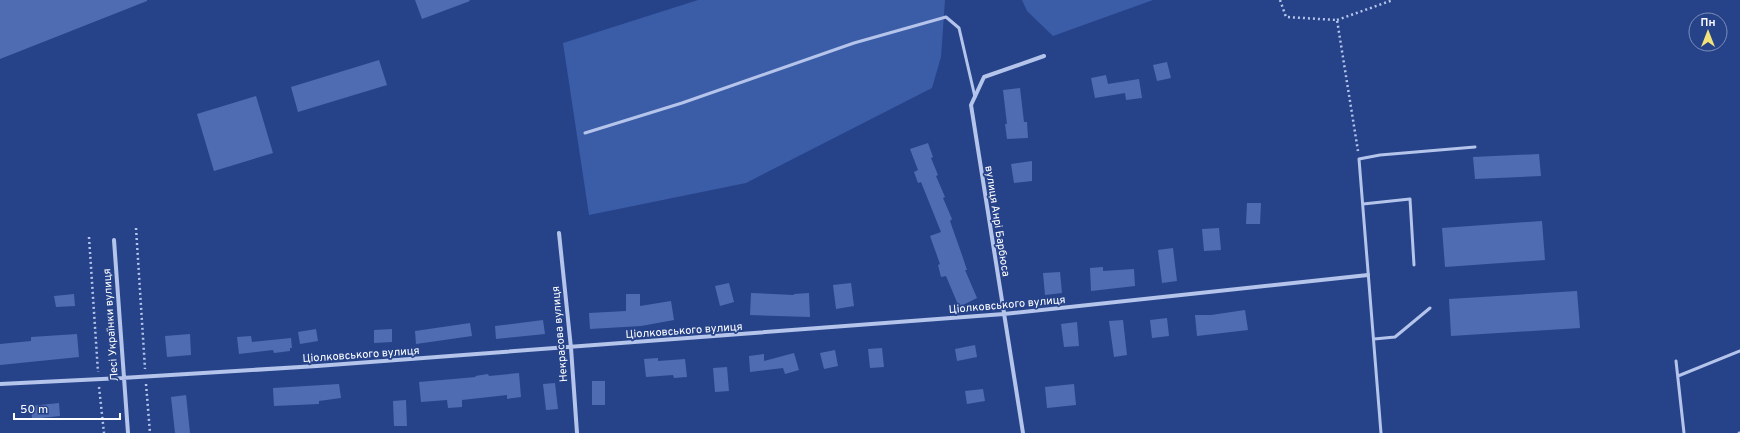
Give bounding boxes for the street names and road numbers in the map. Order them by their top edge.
street label: вулиця Анрі Барбюса [981,165,1013,278]
street label: Лесі Українки вулиця [100,268,122,382]
street label: Некрасова вулиця [549,285,571,383]
street label: Ціолковського вулиця [948,293,1066,317]
street label: Ціолковського вулиця [625,320,743,342]
street label: Ціолковського вулиця [302,344,420,366]

